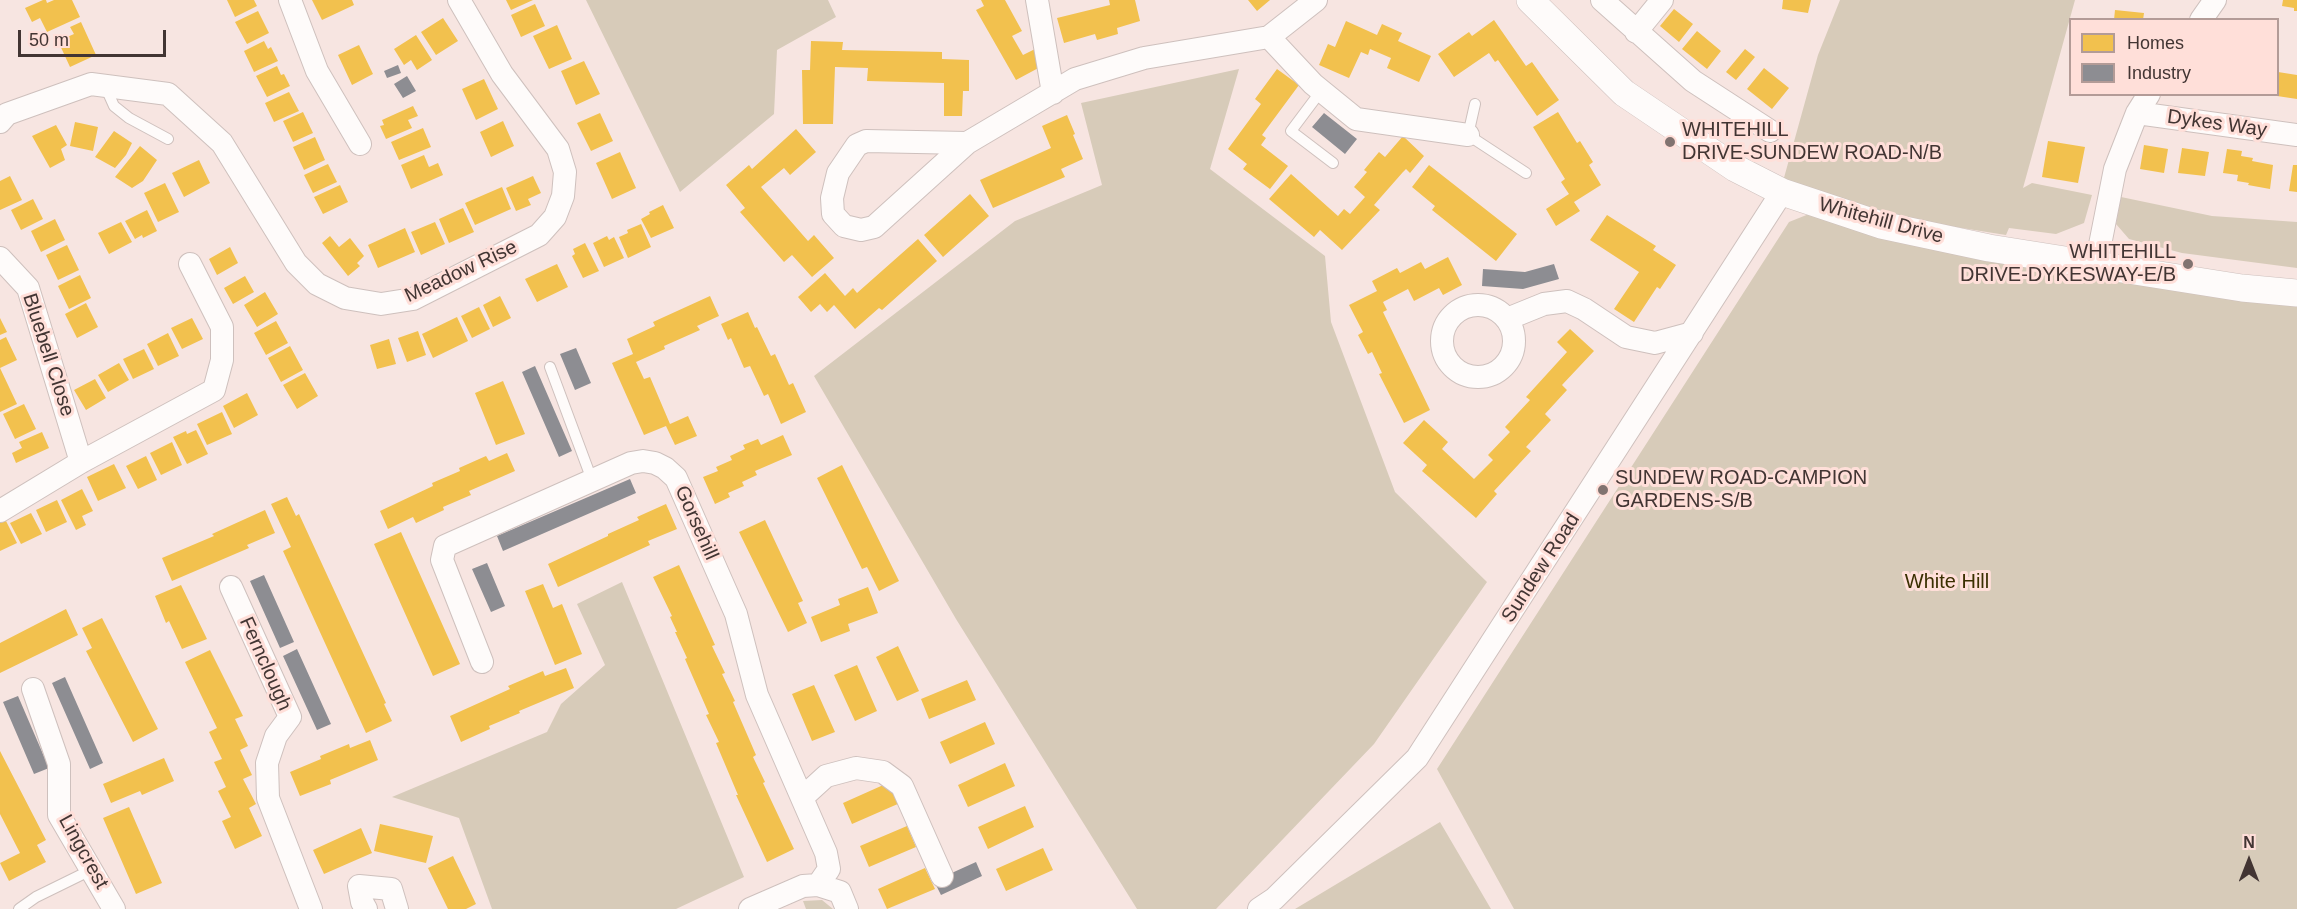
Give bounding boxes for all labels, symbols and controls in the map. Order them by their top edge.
scale bar [21,18,170,56]
legend [2069,18,2279,96]
text: 50 m [29,30,69,50]
text: Homes [2127,33,2184,53]
text: Industry [2127,63,2191,83]
street label: Dykes Way [2166,105,2268,143]
place label: WHITEHILL DRIVE-SUNDEW ROAD-N/B [1682,118,1942,165]
marker: WHITEHILL DRIVE-SUNDEW ROAD-N/B [1663,135,1677,149]
street label: Whitehill Drive [1816,193,1946,249]
street label: Meadow Rise [401,236,521,308]
place label: WHITEHILL DRIVE-DYKESWAY-E/B [1960,240,2176,287]
marker: WHITEHILL DRIVE-DYKESWAY-E/B [2181,257,2195,271]
street label: Bluebell Close [17,290,79,420]
place label: SUNDEW ROAD-CAMPION GARDENS-S/B [1615,466,1867,513]
street label: Gorsehill [669,482,723,564]
marker: SUNDEW ROAD-CAMPION GARDENS-S/B [1596,483,1610,497]
street label: Sundew Road [1497,509,1585,627]
park label: White Hill [1905,570,1989,594]
street label: Fernclough [234,613,296,715]
street label: Lingcrest [53,811,113,893]
north arrow [2219,831,2279,891]
text: N [2243,834,2255,851]

